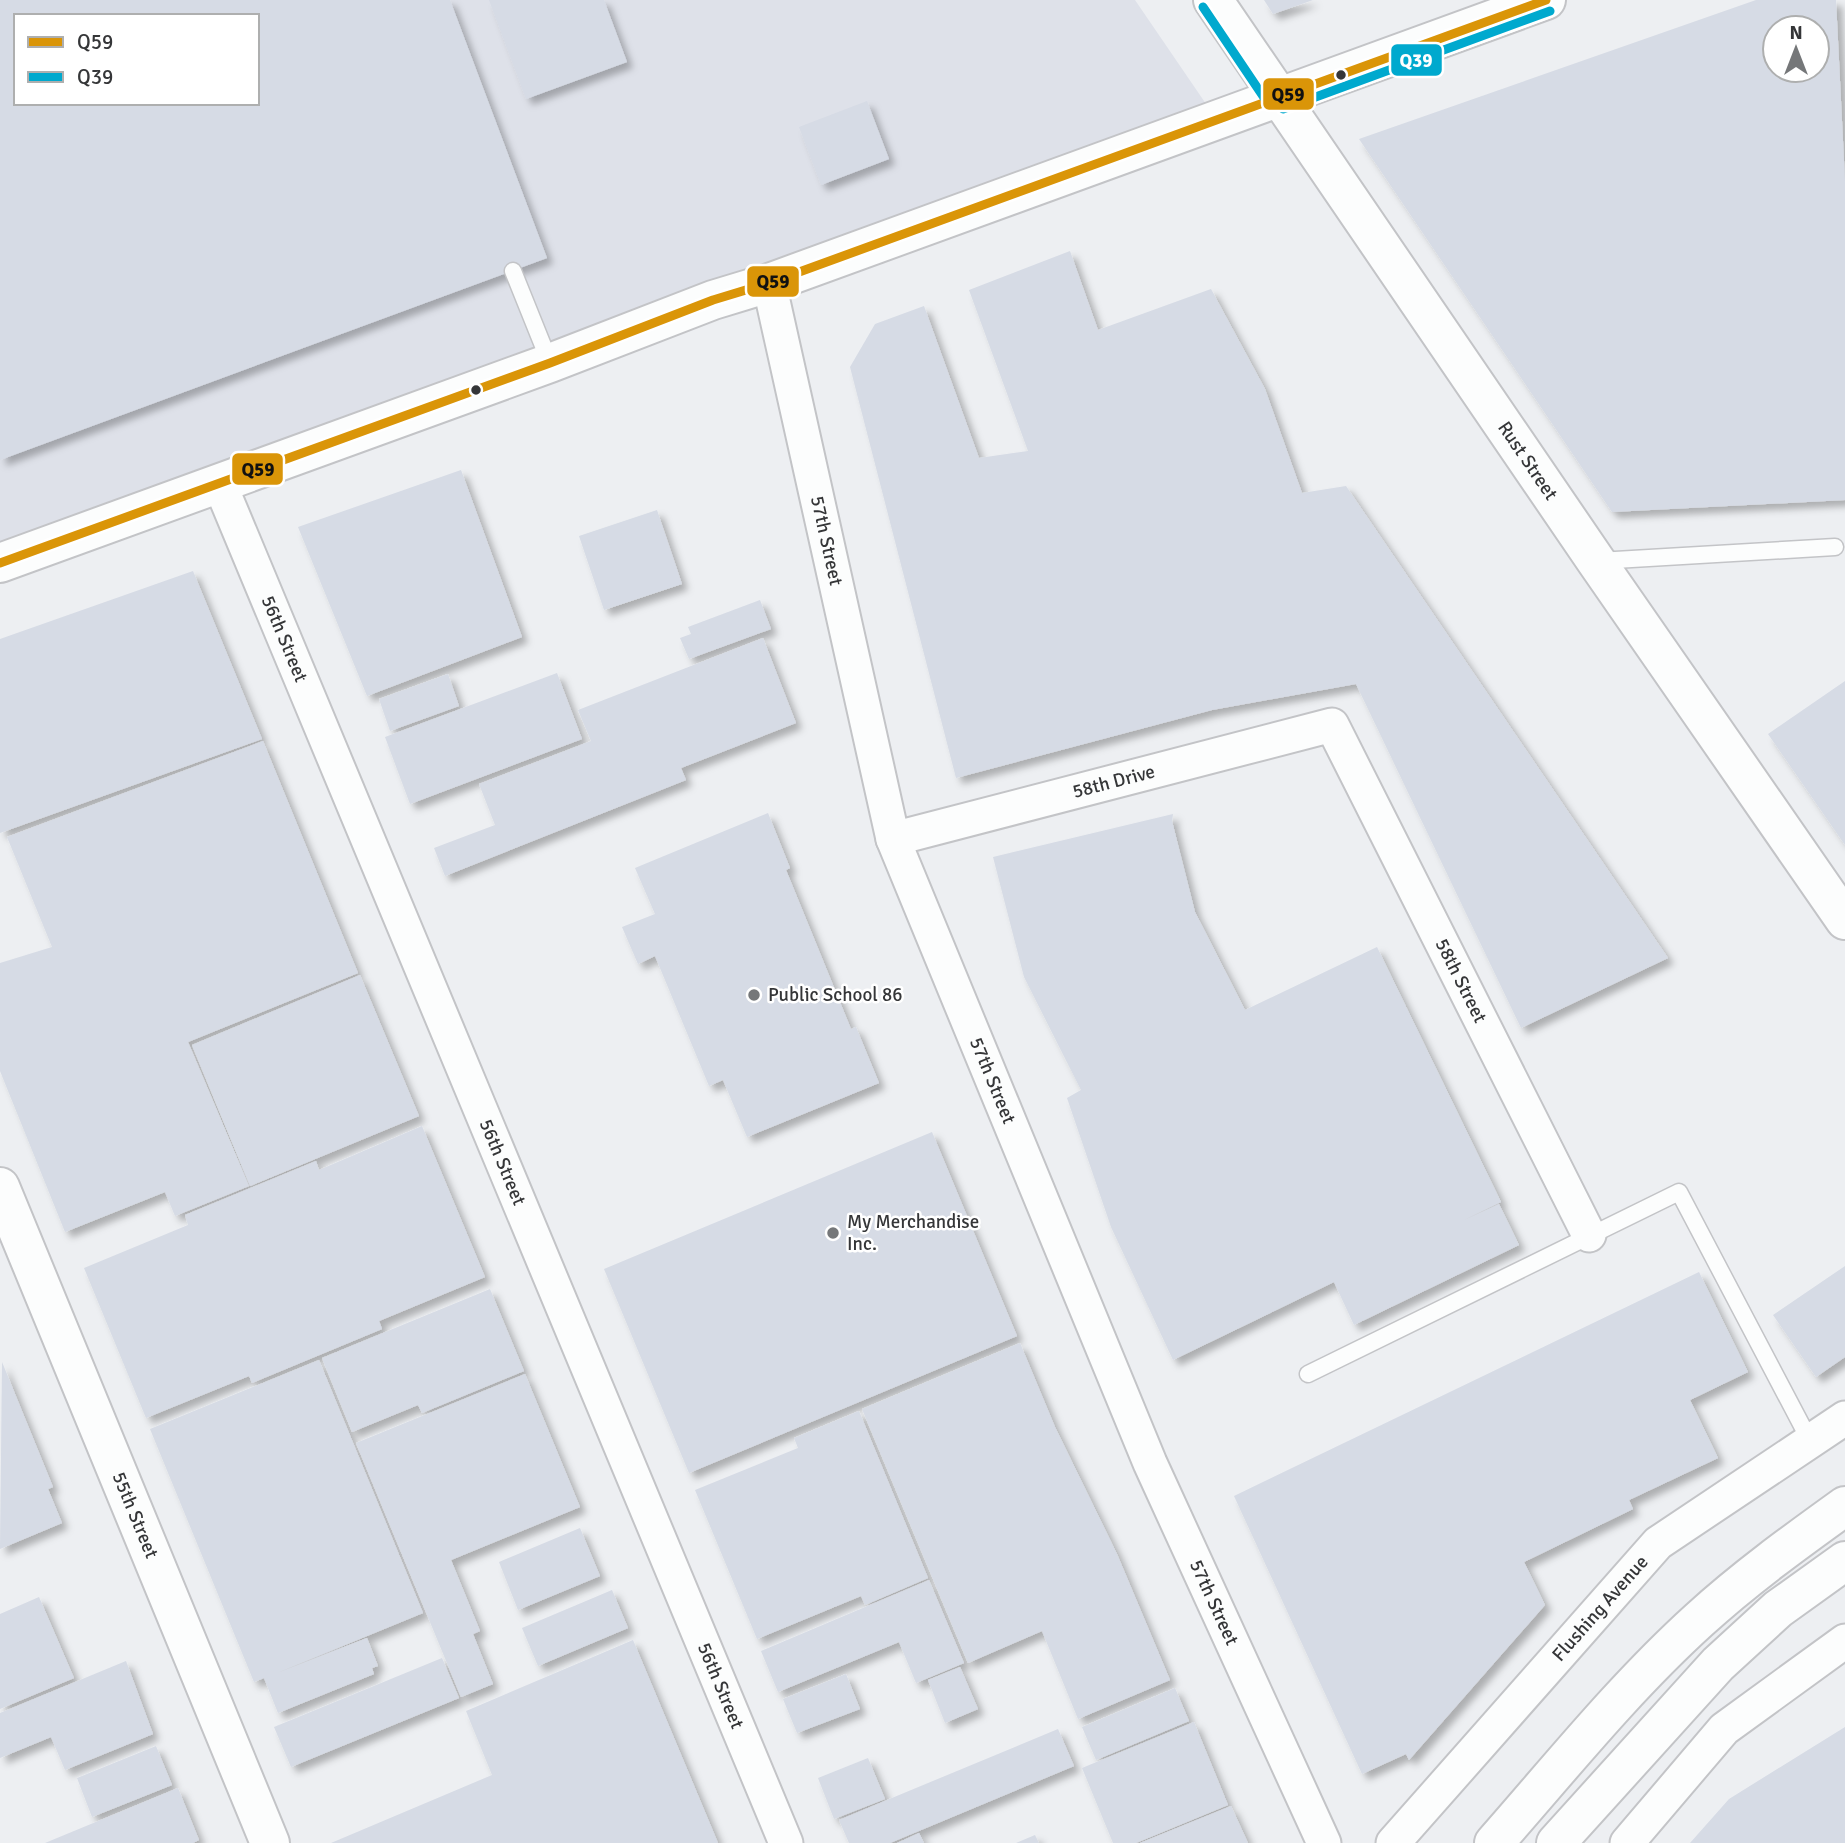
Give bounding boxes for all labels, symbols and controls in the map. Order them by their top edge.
legend [14,14,259,105]
north arrow [1761,14,1831,84]
text: N [1789,21,1803,45]
text: Q59 [77,29,113,55]
line badge: Q39 [1390,43,1443,77]
text: Q39 [1399,49,1433,73]
text: Q39 [77,64,113,90]
unlabelled marker [1334,68,1348,82]
line badge: Q59 [1262,77,1315,111]
text: Q59 [1271,83,1305,107]
line badge: Q59 [746,265,800,298]
text: Q59 [756,270,790,294]
unlabelled marker [469,383,483,397]
street label: Rust Street [1492,417,1563,505]
line badge: Q59 [231,452,284,486]
text: Q59 [241,458,275,482]
street label: 57th Street [805,494,848,588]
street label: 56th Street [256,592,313,686]
street label: 58th Drive [1070,759,1157,804]
street label: 58th Street [1430,935,1492,1027]
place label: Public School 86 [768,983,903,1007]
marker: Public School 86 [746,987,762,1003]
street label: 57th Street [964,1034,1021,1128]
street label: 56th Street [474,1116,531,1209]
place label: My Merchandise Inc. [847,1210,979,1256]
marker: My Merchandise Inc. [825,1225,841,1241]
street label: 55th Street [107,1469,164,1562]
street label: Flushing Avenue [1547,1550,1653,1666]
street label: 57th Street [1184,1556,1244,1649]
street label: 56th Street [692,1639,749,1733]

